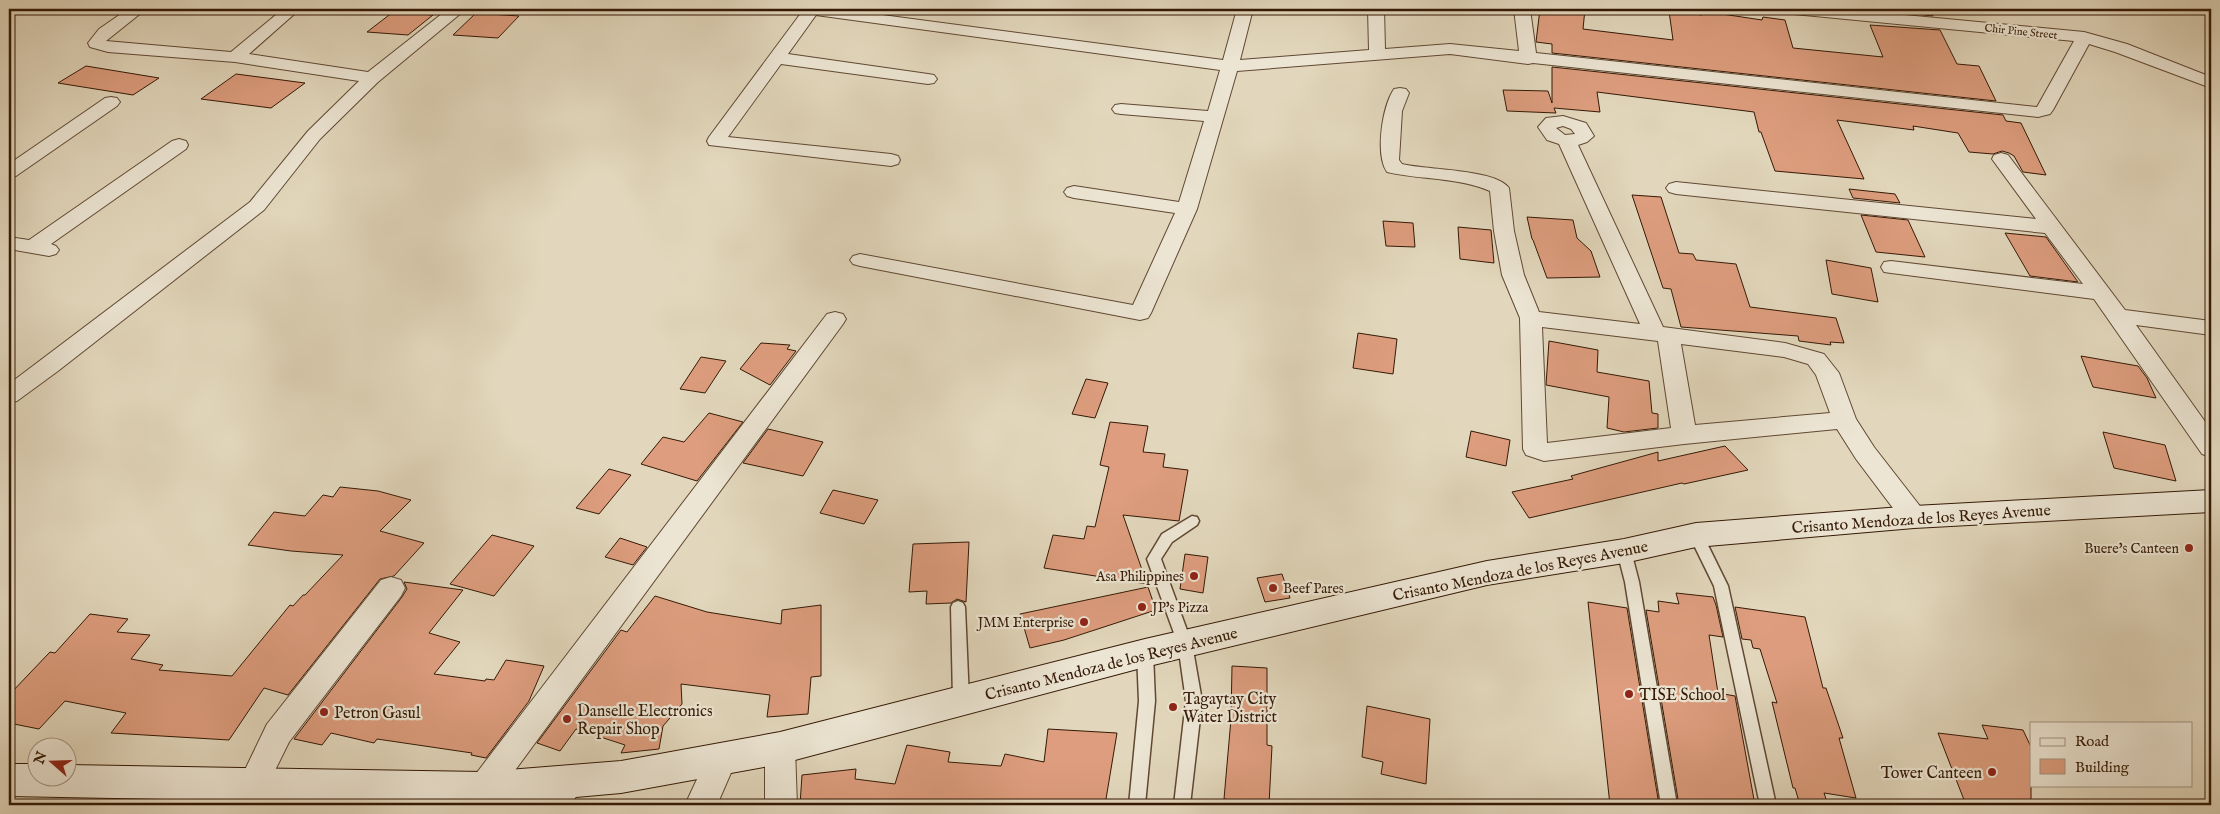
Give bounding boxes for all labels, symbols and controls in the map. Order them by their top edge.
street label: Chir Pine Street [1984,21,2058,43]
street label: Crisanto Mendoza de los Reyes Avenue [1791,501,2051,539]
street label: Crisanto Mendoza de los Reyes Avenue [1391,537,1650,607]
place label: Buere's Canteen [2084,540,2180,558]
marker: Buere's Canteen [2183,542,2195,554]
place label: Asa Philippines [1095,568,1184,586]
marker: Asa Philippines [1188,570,1200,582]
place label: Beef Pares [1283,580,1344,598]
marker: Beef Pares [1267,582,1279,594]
place label: JP's Pizza [1150,599,1209,617]
marker: JP's Pizza [1136,601,1148,613]
place label: JMM Enterprise [976,614,1075,632]
marker: JMM Enterprise [1078,616,1090,628]
street label: Crisanto Mendoza de los Reyes Avenue [983,624,1240,706]
place label: TISE School [1639,686,1726,706]
marker: TISE School [1623,688,1635,700]
place label: Tagaytay City Water District [1183,690,1278,728]
marker: Tagaytay City Water District [1167,701,1179,713]
place label: Danselle Electronics Repair Shop [577,702,713,740]
place label: Petron Gasul [334,704,421,724]
marker: Petron Gasul [318,706,330,718]
marker: Danselle Electronics Repair Shop [561,713,573,725]
legend [2030,722,2192,786]
text: Road [2075,732,2110,751]
north arrow [28,736,78,786]
text: N [30,749,51,768]
text: Building [2075,758,2130,777]
place label: Tower Canteen [1881,764,1982,784]
marker: Tower Canteen [1986,766,1998,778]

